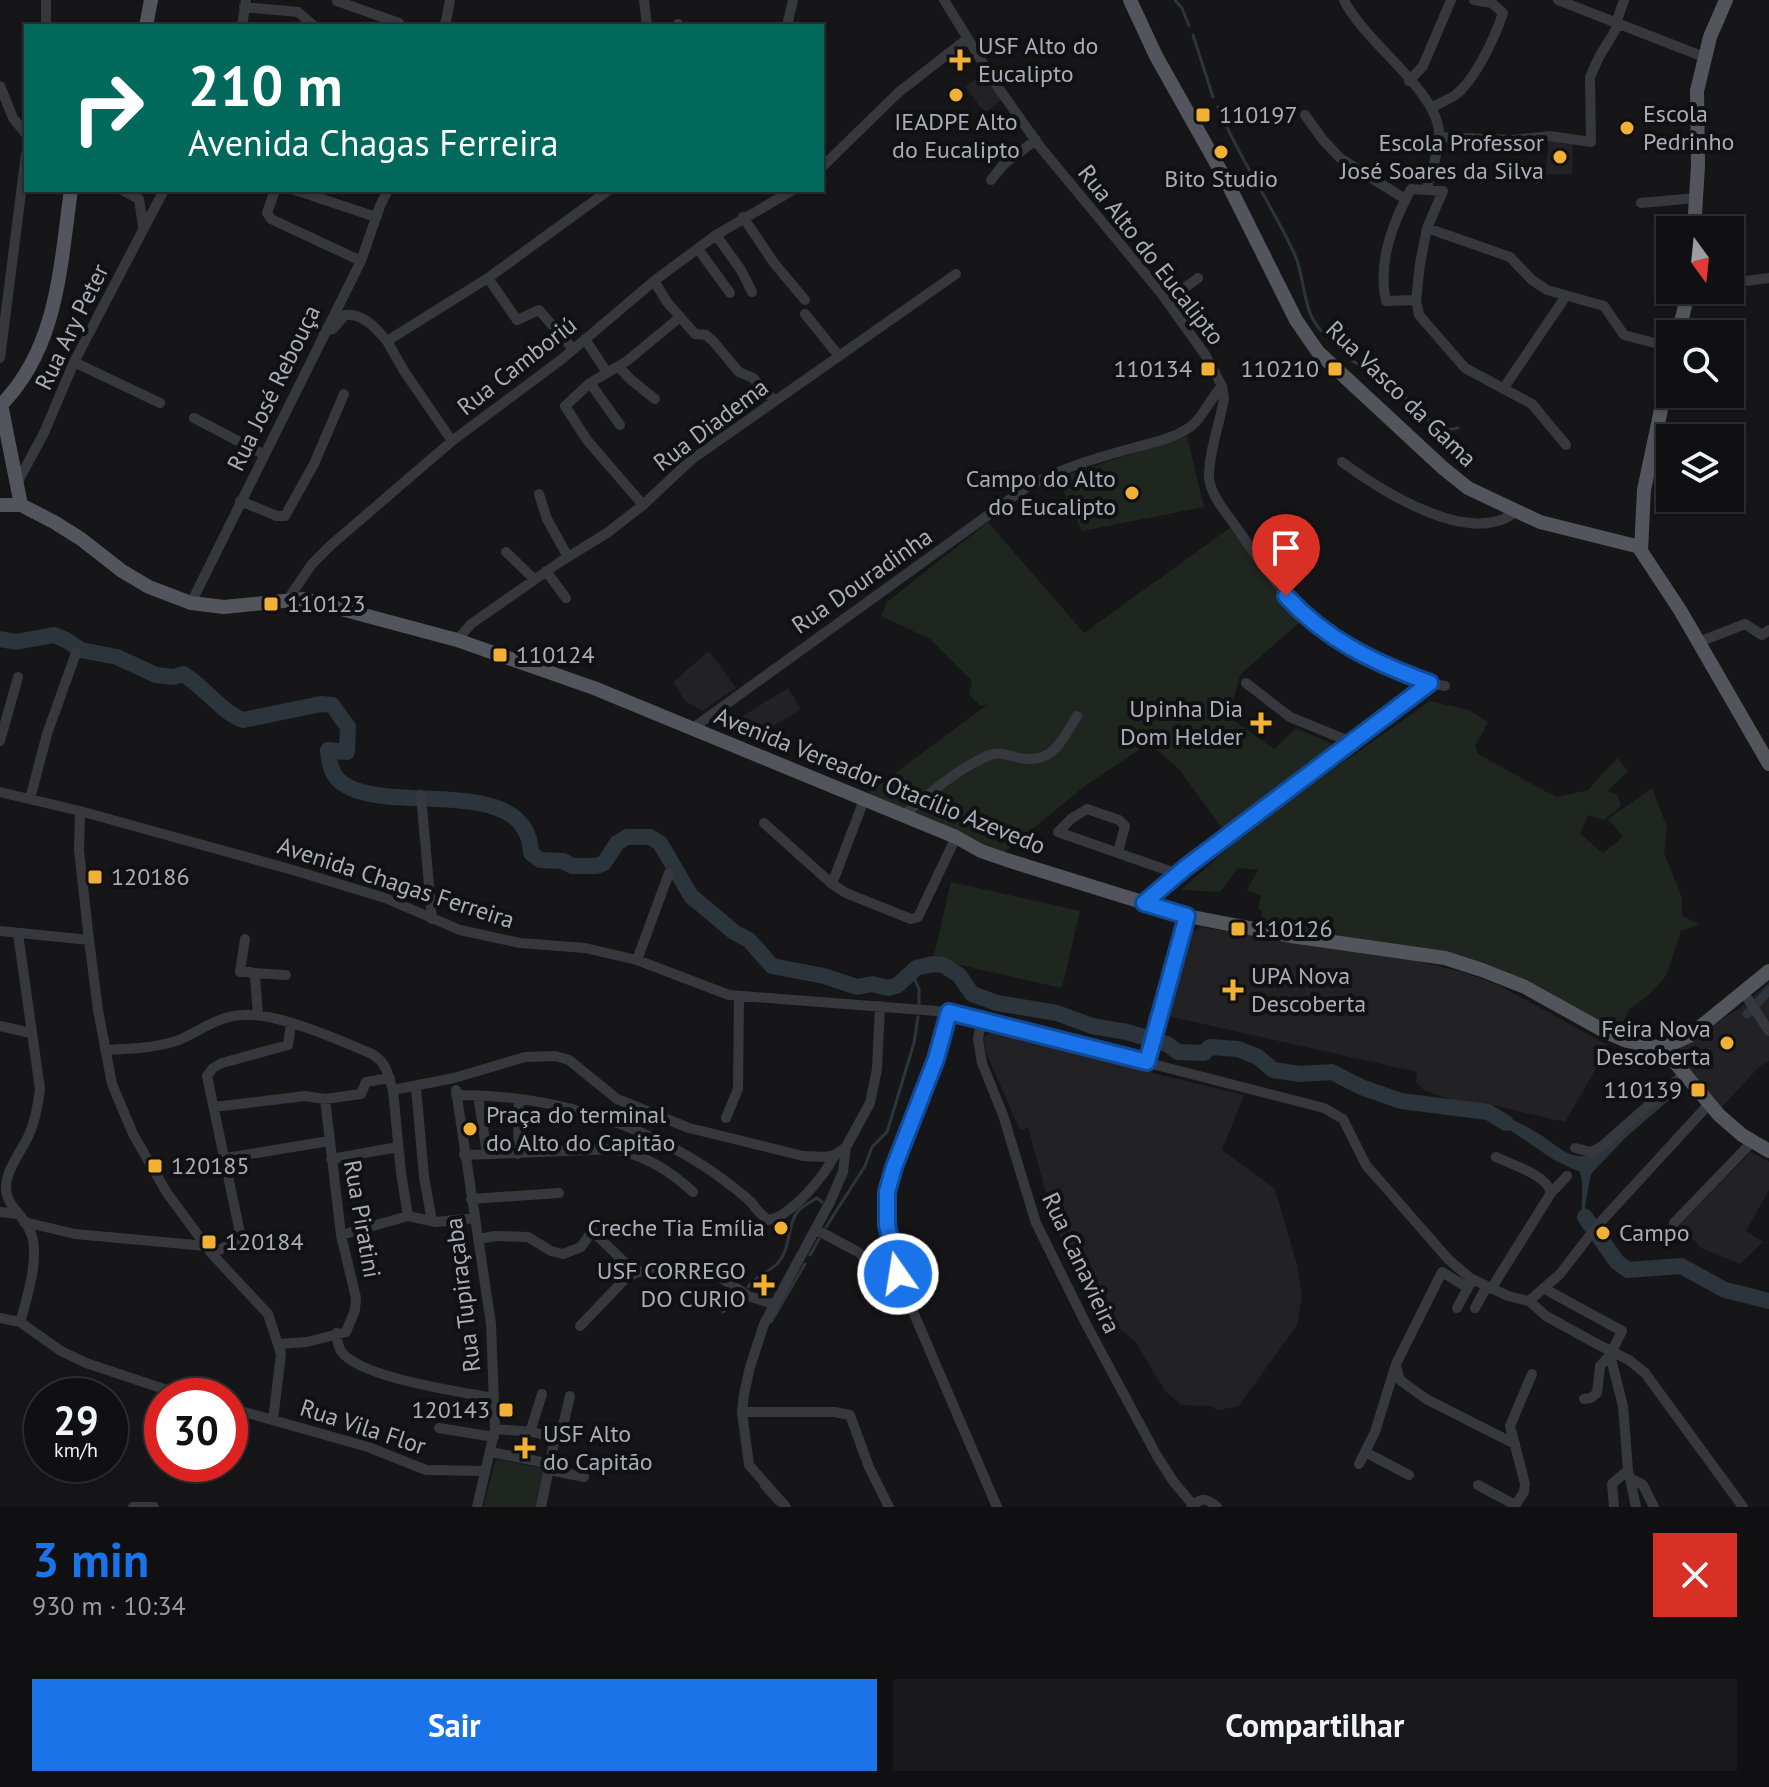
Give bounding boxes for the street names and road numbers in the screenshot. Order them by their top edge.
street label: Rua Alto do Eucalipto [1071,158,1232,351]
street label: Rua Ary Peter [28,259,115,395]
street label: Rua José Rebouça [220,300,327,476]
street label: Rua Camboriú [451,309,583,422]
street label: Rua Vasco da Gama [1319,314,1483,473]
street label: Rua Diadema [647,371,774,478]
street label: Rua Douradinha [786,521,938,640]
street label: Avenida Vereador Otacílio Azevedo [710,700,1050,861]
street label: Avenida Chagas Ferreira [274,830,518,935]
street label: Rua Piratini [337,1157,388,1280]
street label: Rua Canavieira [1035,1187,1128,1338]
street label: Rua Tupiraçaba [438,1216,487,1374]
street label: Rua Vila Flor [296,1392,430,1461]

